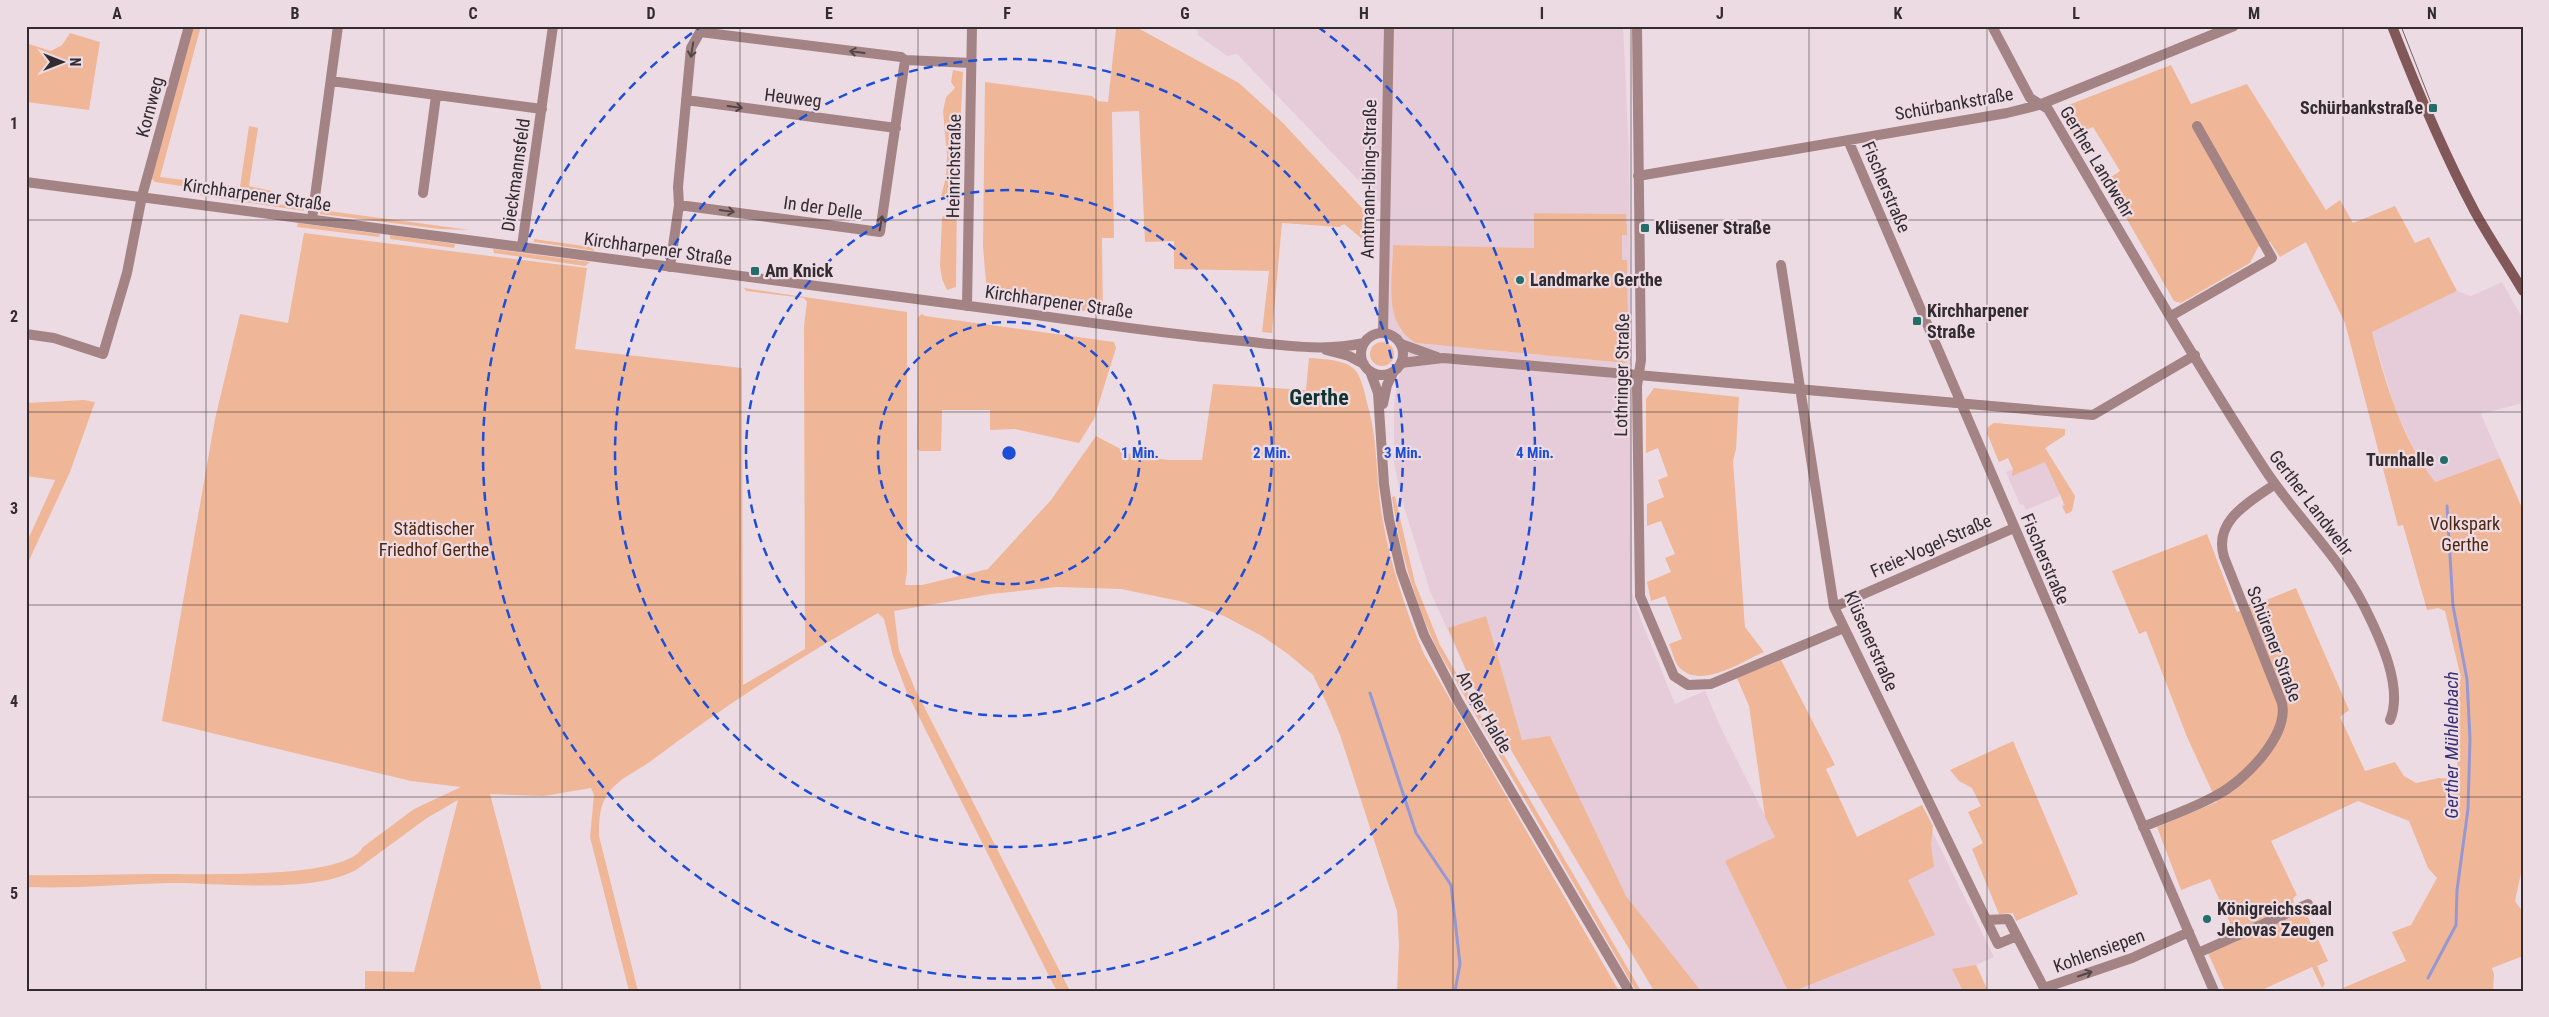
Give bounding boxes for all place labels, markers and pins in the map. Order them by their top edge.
place label: Schürbankstraße [2300,97,2423,118]
marker: Schürbankstraße [2427,102,2439,114]
place label: Klüsener Straße [1655,217,1771,238]
marker: Klüsener Straße [1639,222,1651,234]
place label: Am Knick [765,260,833,281]
marker: Am Knick [749,265,761,277]
place label: Landmarke Gerthe [1530,269,1663,290]
marker: Landmarke Gerthe [1514,274,1526,286]
place label: Kirchharpener Straße [1927,300,2029,342]
marker: Kirchharpener Straße [1911,315,1923,327]
centre of rings [1000,444,1018,462]
place label: Turnhalle [2366,449,2434,470]
marker: Turnhalle [2438,454,2450,466]
place label: Königreichssaal Jehovas Zeugen [2217,898,2334,940]
marker: Königreichssaal Jehovas Zeugen [2201,913,2213,925]

